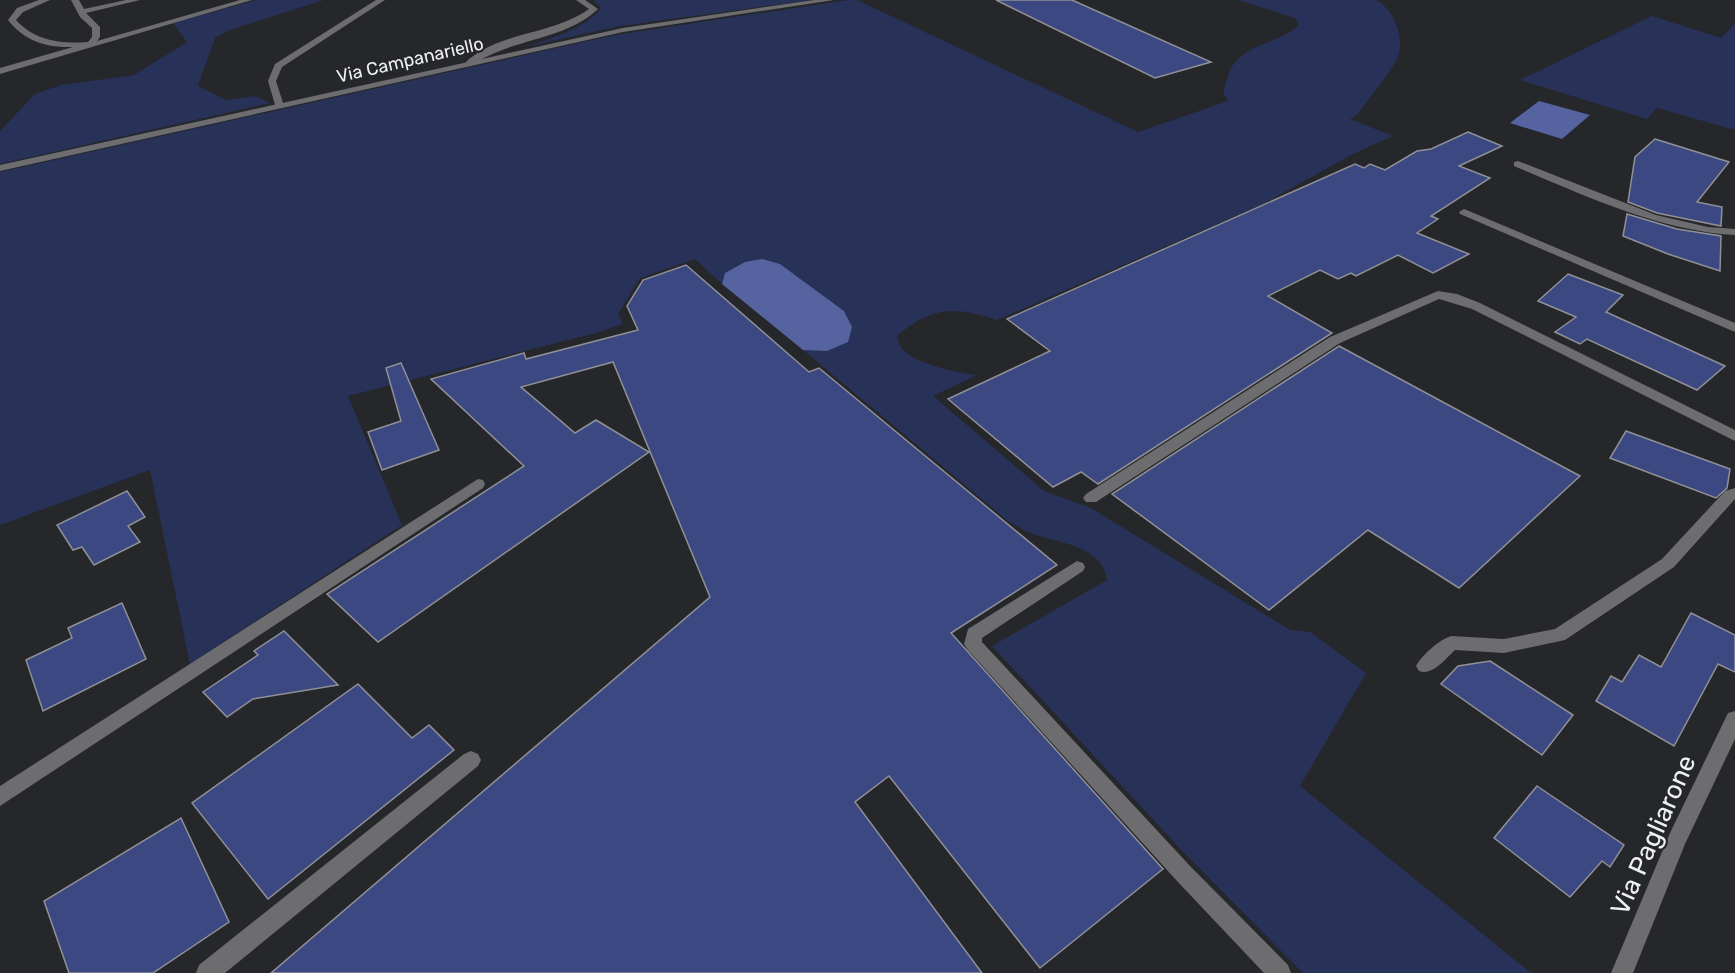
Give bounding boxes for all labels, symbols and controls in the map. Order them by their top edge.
street label: Via Campanariello [334,32,486,88]
street label: Via Pagliarone [1604,750,1703,920]

